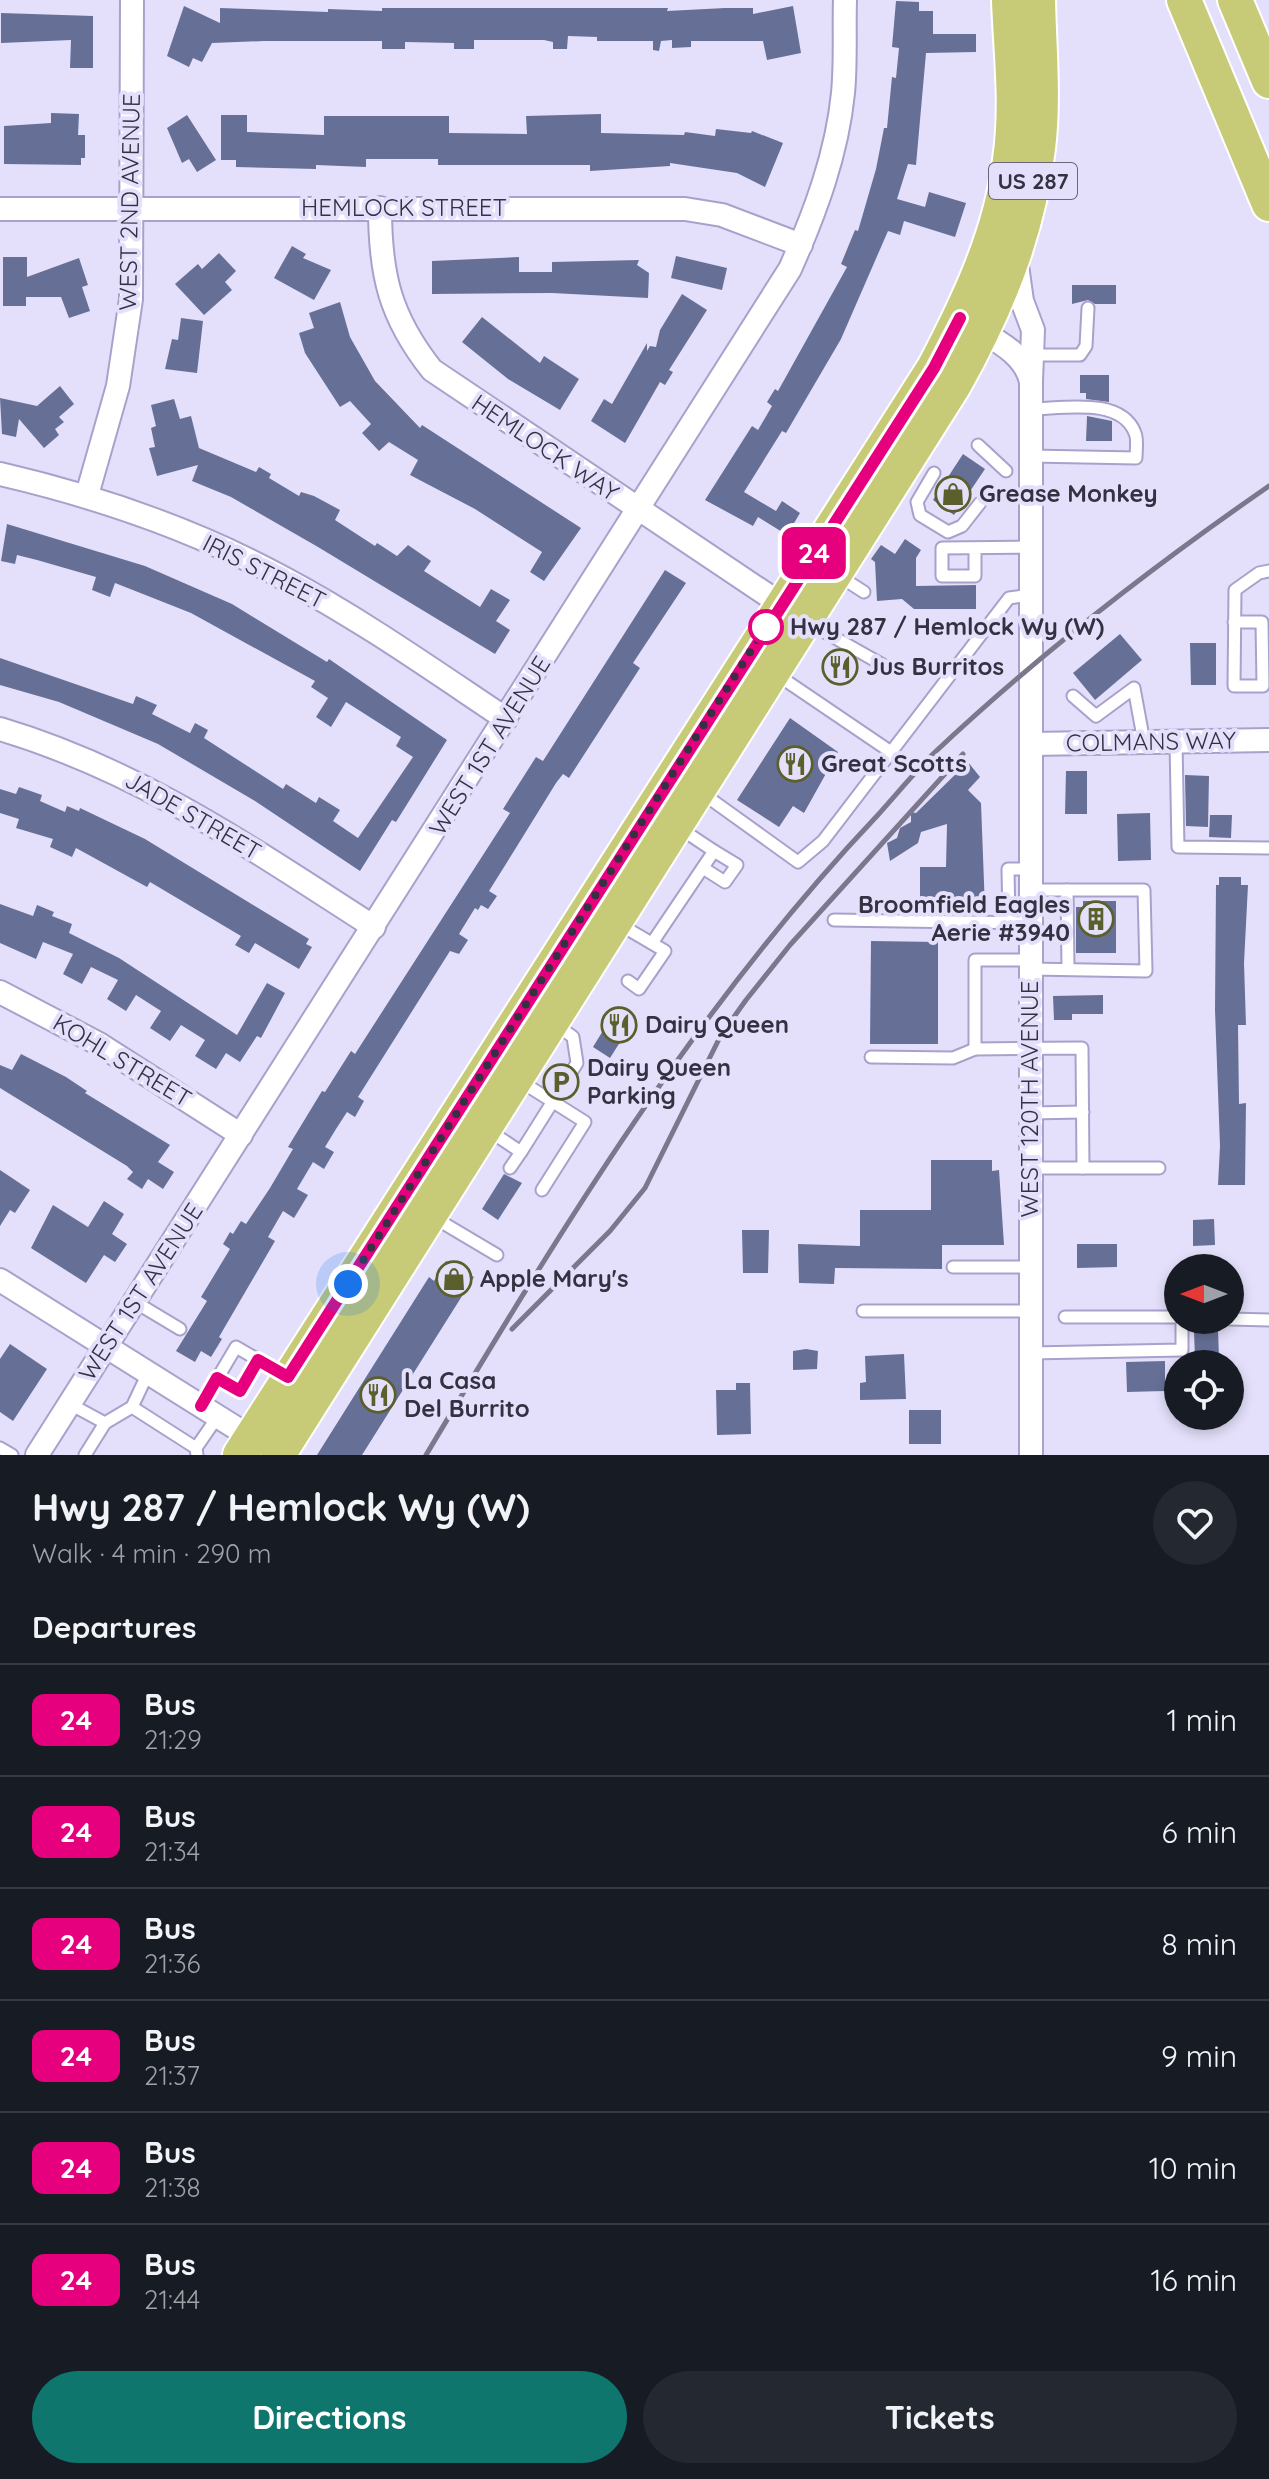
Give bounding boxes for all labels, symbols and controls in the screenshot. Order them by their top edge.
street label: WEST 2ND AVENUE [112,93,146,311]
road number: US 287 [989,163,1077,199]
street label: HEMLOCK STREET [301,192,507,222]
street label: HEMLOCK WAY [466,387,625,507]
shop icon: Grease Monkey [934,475,972,513]
place label: Grease Monkey [979,478,1158,508]
street label: IRIS STREET [198,527,331,615]
line badge: 24 [778,527,850,579]
text: 24 [798,535,830,570]
marker: Hwy 287 / Hemlock Wy (W) [749,610,783,644]
place label: Hwy 287 / Hemlock Wy (W) [790,611,1104,641]
restaurant icon: Jus Burritos [821,648,859,686]
street label: WEST 1ST AVENUE [422,650,556,841]
place label: Jus Burritos [866,651,1004,681]
street label: COLMANS WAY [1066,725,1236,757]
restaurant icon: Great Scotts [776,745,814,783]
place label: Great Scotts [821,748,967,778]
street label: JADE STREET [120,764,267,866]
place label: Broomfield Eagles Aerie #3940 [858,889,1070,947]
building icon: Broomfield Eagles Aerie #3940 [1077,900,1115,938]
street label: WEST 120TH AVENUE [1014,981,1044,1217]
restaurant icon: Dairy Queen [600,1006,638,1044]
street label: KOHL STREET [48,1007,197,1113]
place label: Dairy Queen [645,1009,789,1039]
place label: Dairy Queen Parking [587,1052,731,1110]
parking icon: Dairy Queen Parking [542,1063,580,1101]
street label: WEST 1ST AVENUE [72,1197,209,1386]
north arrow [1164,1254,1244,1334]
map controls [1164,1254,1244,1430]
shop icon: Apple Mary's [435,1260,473,1298]
place label: Apple Mary's [480,1263,629,1293]
your location [328,1264,368,1304]
button: locate [1164,1350,1244,1430]
place label: La Casa Del Burrito [404,1365,530,1423]
restaurant icon: La Casa Del Burrito [359,1376,397,1414]
button: heart [1153,1481,1237,1565]
text: Hwy 287 / Hemlock Wy (W) [32,1483,530,1531]
text: Walk · 4 min · 290 m [32,1537,271,1570]
text: Departures [32,1608,197,1646]
text: Bus [144,1685,196,1723]
text: 1 min [1167,1701,1237,1739]
text: 24 [60,1702,92,1737]
text: 21:29 [144,1723,202,1756]
text: Bus [144,1797,196,1835]
text: 6 min [1162,1813,1237,1851]
text: 24 [60,1814,92,1849]
text: 21:34 [144,1835,200,1868]
text: Bus [144,1909,196,1947]
text: 8 min [1161,1925,1237,1963]
text: 24 [60,1926,92,1961]
text: 21:36 [144,1947,201,1980]
text: Bus [144,2021,196,2059]
text: 9 min [1161,2037,1237,2075]
text: 24 [60,2038,92,2073]
text: 21:37 [144,2059,200,2092]
text: Bus [144,2133,196,2171]
text: 10 min [1149,2149,1237,2187]
text: 24 [60,2150,92,2185]
text: 21:38 [144,2171,201,2204]
text: Bus [144,2245,196,2283]
text: 16 min [1150,2261,1237,2299]
text: 24 [60,2262,92,2297]
text: 21:44 [144,2283,200,2316]
button: Directions [32,2371,627,2463]
button: Tickets [643,2371,1237,2463]

